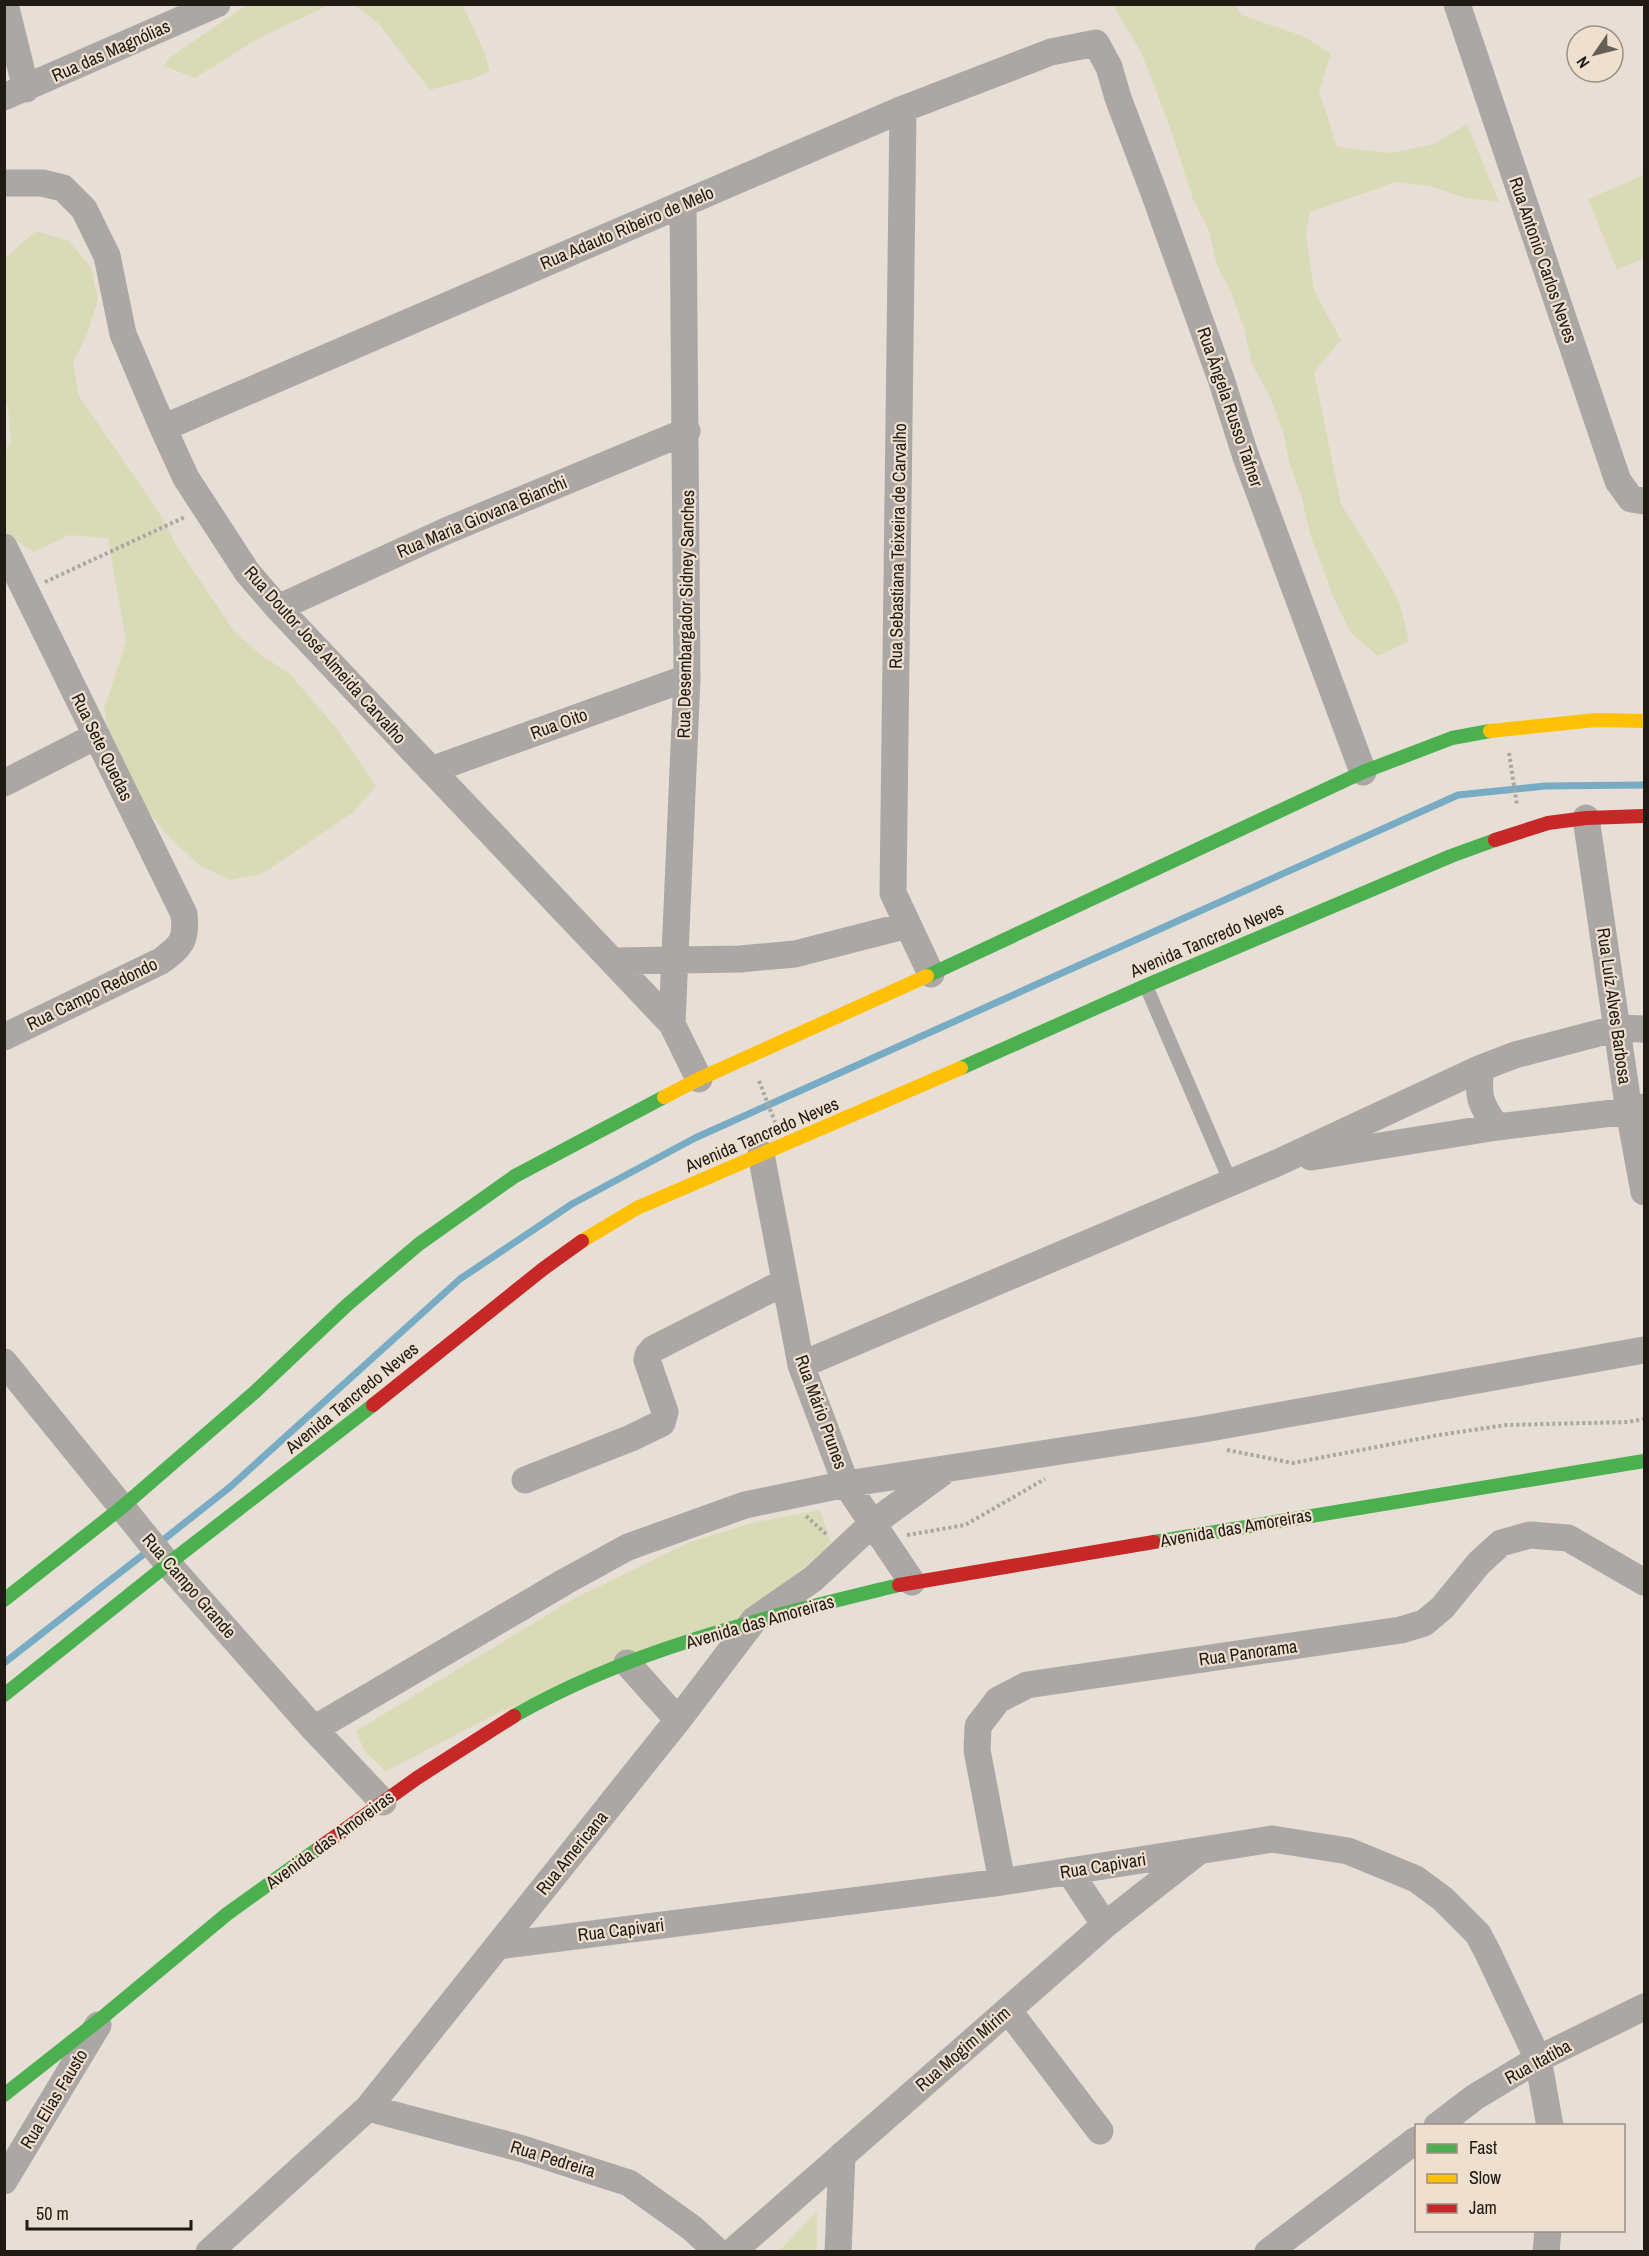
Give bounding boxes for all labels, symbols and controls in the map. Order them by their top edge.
street label: Rua das Magnólias [48,13,174,88]
north arrow [1565,24,1625,84]
text: N [1571,52,1594,73]
street label: Rua Antonio Carlos Neves [1503,174,1584,346]
street label: Rua Adauto Ribeiro de Melo [536,180,717,275]
street label: Rua Ângela Russo Tafner [1191,324,1270,490]
street label: Rua Sebastiana Teixeira de Carvalho [883,423,912,669]
street label: Rua Maria Giovana Bianchi [393,469,571,564]
street label: Rua Desembargador Sidney Sanches [671,489,700,738]
street label: Rua Doutor José Almeida Carvalho [239,560,412,749]
street label: Rua Sete Quedas [65,689,139,805]
street label: Rua Oito [527,702,591,745]
street label: Avenida Tancredo Neves [1125,896,1287,984]
street label: Rua Luíz Alves Barbosa [1591,926,1638,1086]
street label: Rua Campo Redondo [22,951,161,1036]
street label: Avenida Tancredo Neves [680,1091,842,1179]
street label: Avenida Tancredo Neves [279,1336,424,1460]
street label: Rua Mário Prunes [789,1351,854,1472]
street label: Avenida das Amoreiras [1157,1502,1314,1553]
street label: Rua Campo Grande [137,1528,242,1644]
street label: Avenida das Amoreiras [682,1588,837,1655]
street label: Rua Panorama [1197,1633,1299,1672]
street label: Avenida das Amoreiras [260,1784,399,1895]
street label: Rua Americana [530,1805,613,1900]
street label: Rua Capivari [1058,1846,1148,1885]
street label: Rua Capivari [576,1912,666,1947]
street label: Rua Mogim Mirim [910,2000,1015,2097]
street label: Rua Itatiba [1500,2033,1575,2090]
street label: Rua Elias Fausto [14,2044,93,2153]
legend [1415,2124,1625,2232]
street label: Rua Pedreira [508,2134,599,2183]
text: Fast [1469,2135,1497,2160]
text: Slow [1469,2165,1501,2190]
scale bar [27,2193,190,2231]
text: Jam [1469,2195,1497,2220]
text: 50 m [36,2201,69,2226]

